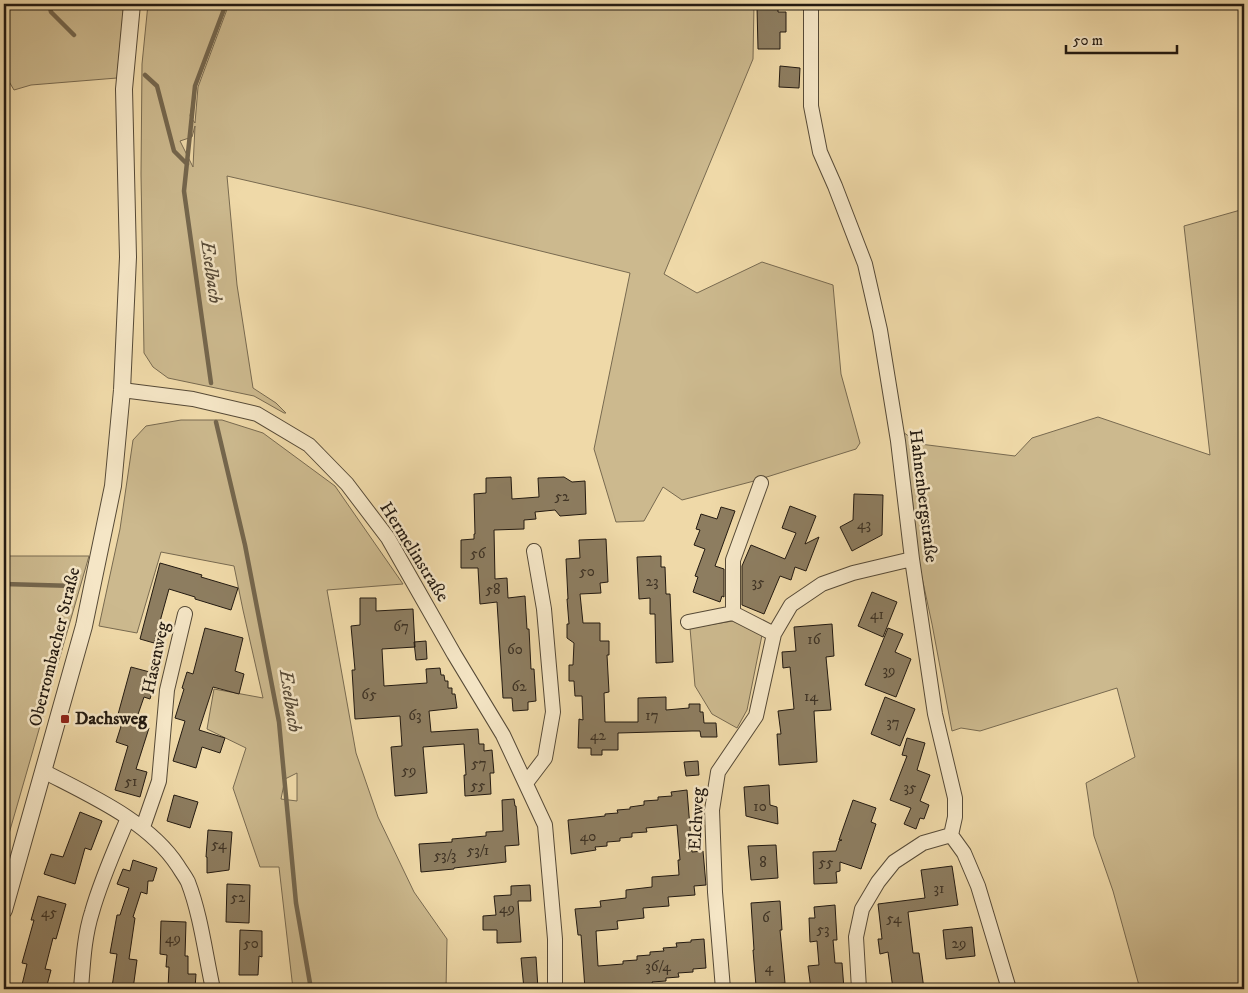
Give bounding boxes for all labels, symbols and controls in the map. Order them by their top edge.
scale bar [1066,22,1177,54]
text: 50 m [1073,31,1103,50]
water label: Eselbach [195,238,227,305]
street label: Hahnenbergstraße [904,428,942,564]
house number: 52 [555,487,570,506]
street label: Hermelinstraße [375,498,453,606]
house number: 43 [857,515,871,534]
house number: 56 [470,544,487,563]
house number: 50 [579,562,595,581]
street label: Oberrombacher Straße [25,565,85,729]
house number: 23 [646,572,658,591]
house number: 35 [751,573,765,592]
house number: 58 [486,580,500,599]
house number: 41 [870,605,884,624]
house number: 67 [393,617,409,636]
street label: Hasenweg [138,620,174,696]
house number: 16 [807,630,822,649]
house number: 60 [507,640,523,659]
house number: 39 [882,661,896,680]
water label: Eselbach [274,667,306,734]
house number: 62 [511,677,527,696]
house number: 65 [361,685,377,704]
house number: 14 [804,687,818,706]
house number: 63 [408,706,422,725]
house number: 17 [645,706,659,725]
place label: Dachsweg [75,708,148,730]
marker: Dachsweg [59,713,71,725]
house number: 37 [886,713,900,732]
house number: 42 [590,726,607,745]
house number: 57 [471,754,487,773]
house number: 59 [402,761,416,780]
house number: 51 [125,772,137,791]
house number: 55 [471,776,486,795]
house number: 35 [903,778,917,797]
street label: Elchweg [684,787,710,851]
house number: 10 [753,797,767,816]
house number: 40 [580,827,596,846]
house number: 54 [211,835,227,854]
house number: 53/1 [467,841,489,860]
house number: 53/3 [434,846,456,865]
house number: 8 [759,853,767,872]
house number: 55 [819,853,834,872]
house number: 31 [933,879,945,898]
house number: 52 [231,888,246,907]
house number: 49 [499,899,515,918]
house number: 45 [41,903,58,922]
house number: 6 [762,908,771,927]
house number: 54 [886,909,902,928]
house number: 53 [816,920,830,939]
house number: 49 [165,929,181,948]
house number: 50 [243,934,259,953]
house number: 29 [952,934,966,953]
house number: 36/4 [645,957,671,976]
house number: 4 [765,958,774,977]

